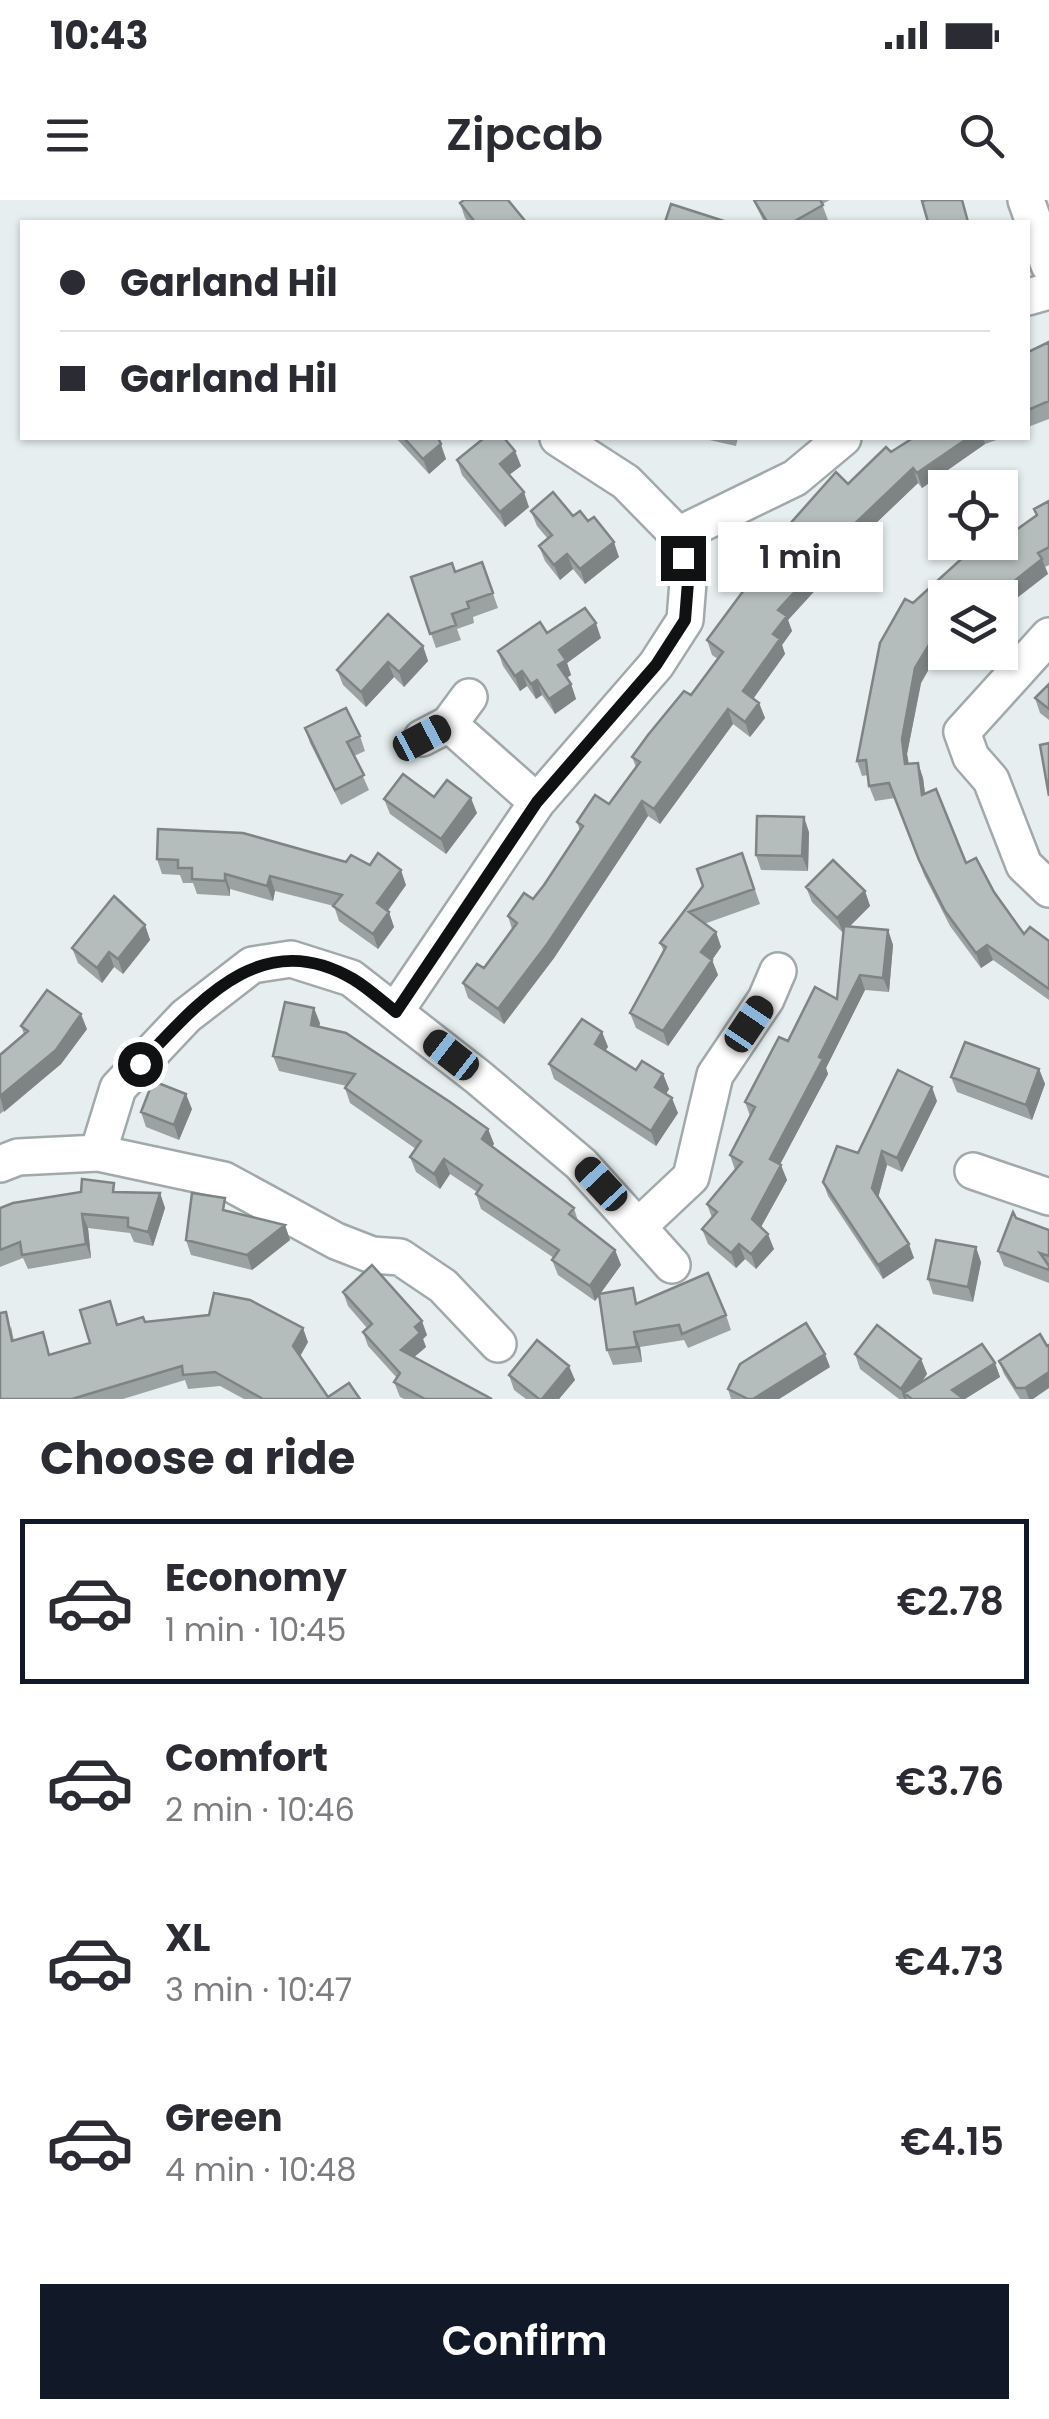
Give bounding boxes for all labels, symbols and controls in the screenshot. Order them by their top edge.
text: 10:43 [50,9,149,62]
text: Zipcab [446,103,603,166]
icon: menu [40,108,95,163]
icon: search [954,108,1009,163]
text: Garland Hil [120,256,338,309]
text: Garland Hil [120,352,338,405]
map controls [928,470,1018,670]
button: locate [928,470,1018,560]
callout: 1 min [718,523,883,593]
text: 1 min [759,534,842,579]
route end [661,536,706,581]
button: layers [928,580,1018,670]
car [388,711,456,765]
car [720,991,778,1057]
car [418,1025,484,1085]
route start [118,1042,163,1087]
car [570,1152,632,1216]
text: Choose a ride [40,1427,355,1490]
text: Economy [165,1551,347,1604]
icon: car [45,1557,135,1647]
text: €2.78 [897,1575,1004,1628]
text: 1 min · 10:45 [165,1607,346,1652]
text: Comfort [165,1731,328,1784]
icon: car [45,1737,135,1827]
text: €3.76 [896,1755,1004,1808]
text: 2 min · 10:46 [165,1787,355,1832]
text: XL [165,1911,210,1964]
icon: car [45,1917,135,2007]
text: €4.73 [895,1935,1004,1988]
text: 3 min · 10:47 [165,1967,352,2012]
text: Green [165,2091,283,2144]
icon: car [45,2097,135,2187]
text: €4.15 [900,2115,1004,2168]
text: 4 min · 10:48 [165,2147,356,2192]
button: Confirm [40,2284,1009,2399]

